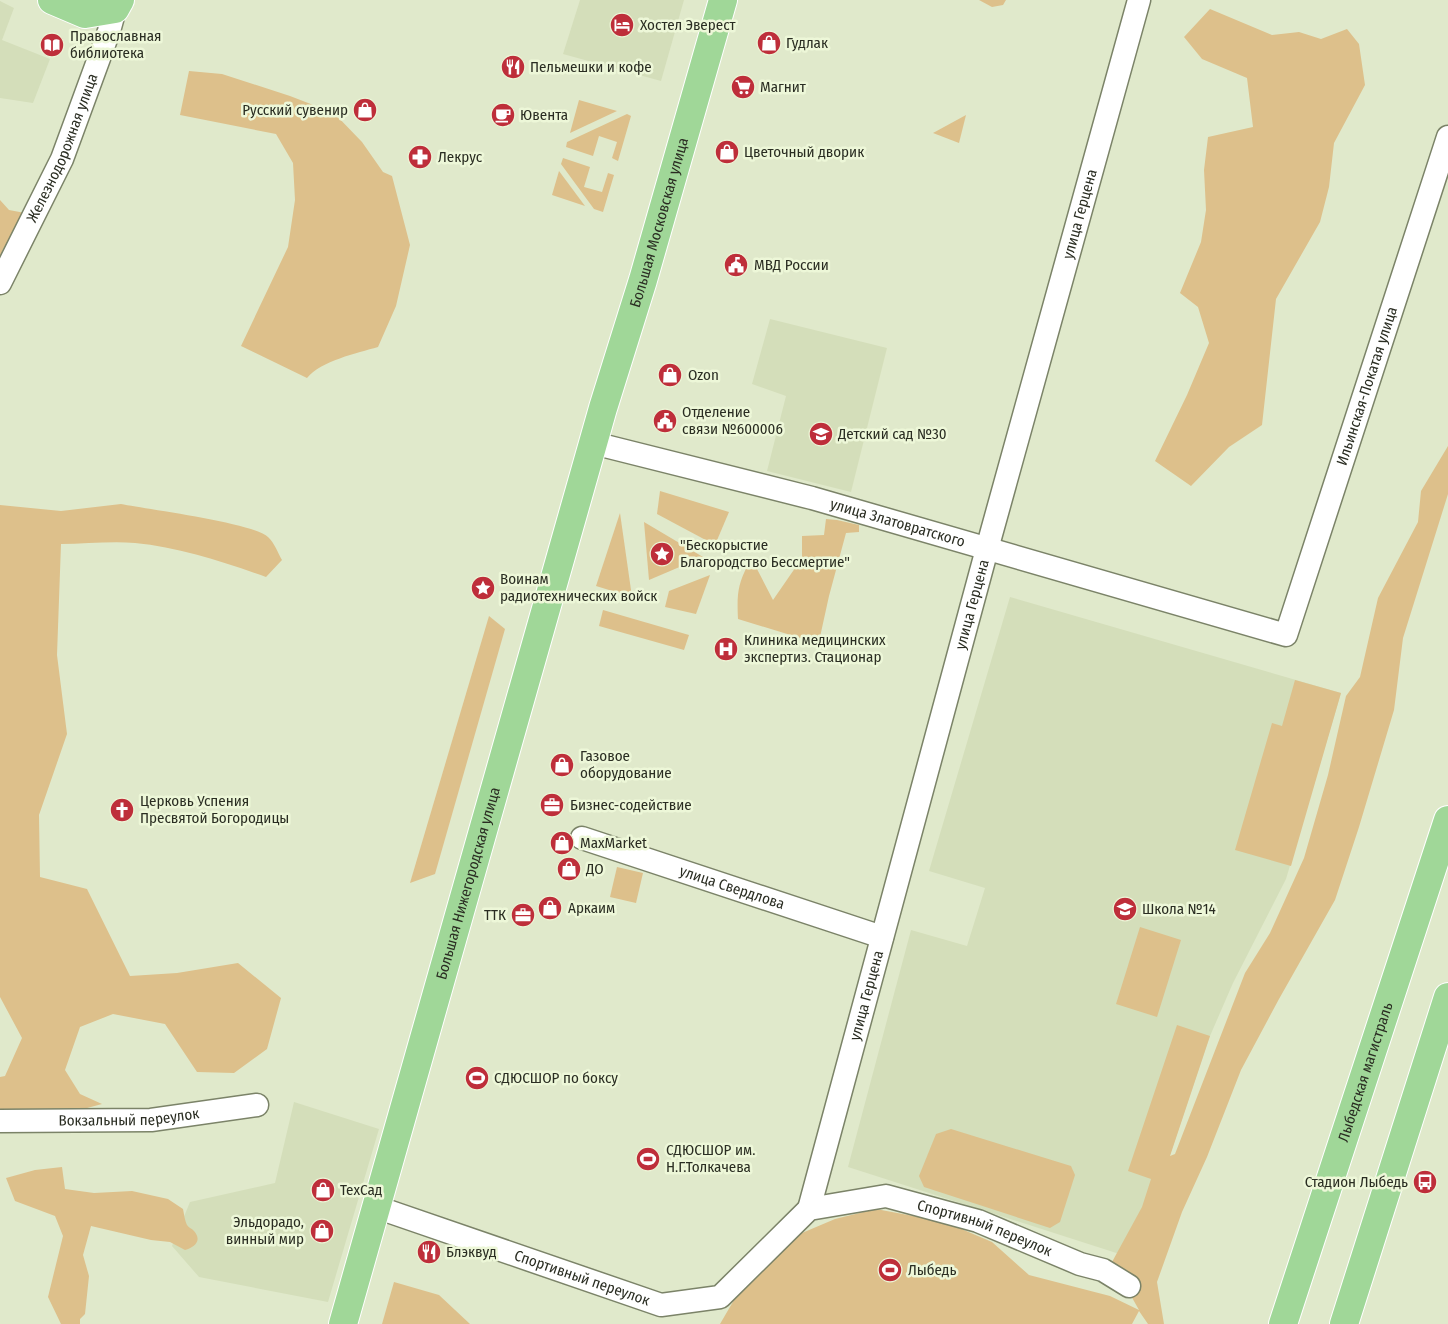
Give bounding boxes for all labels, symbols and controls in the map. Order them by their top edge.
hotel icon: Хостел Эверест [609,12,635,38]
place label: Хостел Эверест [640,16,737,34]
place label: Православная библиотека [70,27,161,62]
shop icon: Гудлак [756,30,782,56]
library icon: Православная библиотека [39,32,65,58]
place label: Гудлак [786,34,828,52]
restaurant icon: Пельмешки и кофе [500,54,526,80]
place label: Пельмешки и кофе [530,58,652,76]
street label: Железнодорожная улица [23,71,102,225]
supermarket icon: Магнит [730,74,756,100]
place label: Магнит [760,78,807,96]
shop icon: Русский сувенир [352,97,378,123]
place label: Русский сувенир [242,101,348,119]
cafe icon: Ювента [490,102,516,128]
place label: Ювента [520,106,568,124]
street label: Большая Московская улица [626,136,692,310]
shop icon: Цветочный дворик [714,139,740,165]
place label: Цветочный дворик [744,143,864,161]
pharmacy icon: Лекрус [407,144,433,170]
place label: Лекрус [438,148,483,166]
street label: улица Герцена [1059,167,1101,261]
public building icon: МВД России [723,252,749,278]
place label: МВД России [754,256,829,274]
street label: Ильинская-Покатая улица [1333,304,1401,468]
shop icon: Ozon [657,362,683,388]
place label: Ozon [688,366,719,384]
place label: Отделение связи №600006 [682,403,783,438]
public building icon: Отделение связи №600006 [652,408,678,434]
school or university icon: Детский сад №30 [808,421,834,447]
place label: Детский сад №30 [837,425,947,443]
street label: улица Златовратского [828,495,967,551]
place label: "Бескорыстие Благородство Бессмертие" [680,536,850,571]
place icon: "Бескорыстие Благородство Бессмертие" [649,541,675,567]
street label: улица Герцена [951,558,993,652]
place label: Воинам радиотехнических войск [500,570,657,605]
place icon: Воинам радиотехнических войск [470,575,496,601]
place label: Клиника медицинских экспертиз. Стационар [744,631,886,666]
hospital icon: Клиника медицинских экспертиз. Стационар [713,636,739,662]
place label: Газовое оборудование [580,747,672,782]
shop icon: Газовое оборудование [549,752,575,778]
street label: Большая Нижегородская улица [432,785,504,982]
place label: Церковь Успения Пресвятой Богородицы [140,792,289,827]
office icon: Бизнес-содействие [539,792,565,818]
place label: Бизнес-содействие [570,796,692,814]
church icon: Церковь Успения Пресвятой Богородицы [109,797,135,823]
shop icon: MaxMarket [549,830,575,856]
place label: MaxMarket [580,834,647,852]
shop icon: ДО [556,856,582,882]
place label: ДО [585,860,604,878]
street label: улица Свердлова [677,862,787,913]
shop icon: Аркаим [537,895,563,921]
school or university icon: Школа №14 [1112,896,1138,922]
place label: Аркаим [568,899,615,917]
place label: Школа №14 [1142,900,1216,918]
office icon: ТТК [510,902,536,928]
place label: ТТК [484,906,506,924]
street label: улица Герцена [846,949,887,1043]
street label: Лыбедская магистраль [1334,1000,1397,1144]
sports icon: СДЮСШОР по боксу [464,1065,490,1091]
place label: СДЮСШОР по боксу [494,1069,618,1087]
street label: Вокзальный переулок [58,1104,200,1130]
place label: СДЮСШОР им. Н.Г.Толкачева [666,1141,755,1176]
sports icon: СДЮСШОР им. Н.Г.Толкачева [635,1146,661,1172]
bus stop icon: Стадион Лыбедь [1412,1169,1438,1195]
place label: Стадион Лыбедь [1305,1173,1408,1191]
shop icon: ТехСад [310,1177,336,1203]
place label: ТехСад [340,1181,382,1199]
street label: Спортивный переулок [915,1196,1055,1260]
place label: Эльдорадо, винный мир [226,1213,304,1248]
shop icon: Эльдорадо, винный мир [309,1218,335,1244]
restaurant icon: Блэквуд [416,1239,442,1265]
place label: Блэквуд [446,1243,497,1261]
street label: Спортивный переулок [512,1246,652,1309]
sports icon: Лыбедь [877,1257,903,1283]
place label: Лыбедь [908,1261,956,1279]

